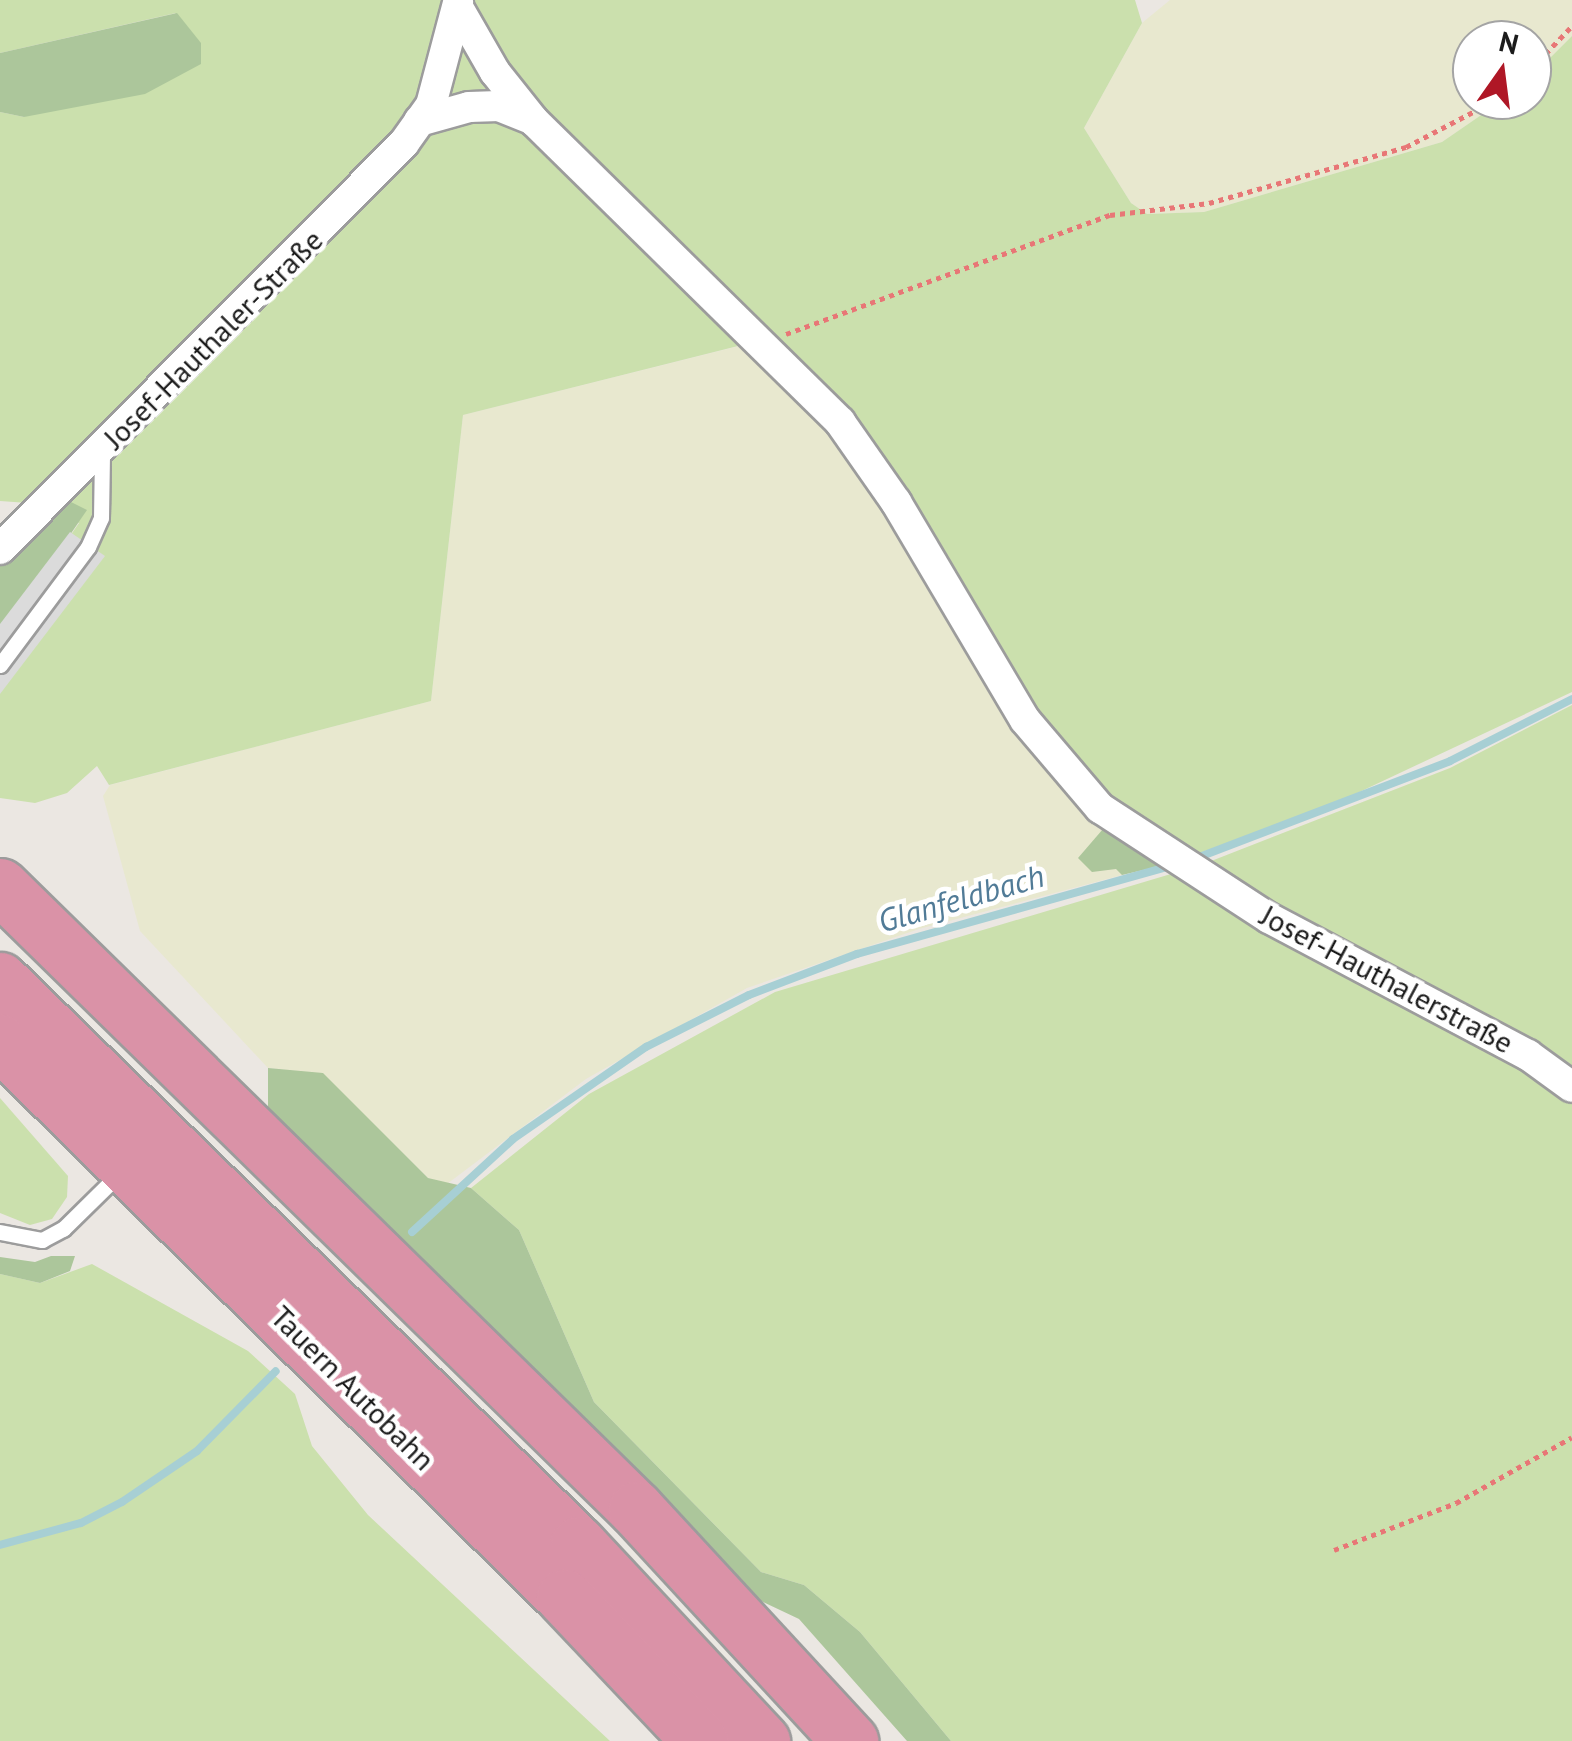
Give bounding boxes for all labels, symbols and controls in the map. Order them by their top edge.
north arrow [1452,20,1552,120]
text: N [1495,22,1522,63]
street label: Josef-Hauthaler-Straße [96,222,330,456]
water label: Glanfeldbach [874,856,1048,940]
street label: Josef-Hauthalerstraße [1255,897,1519,1061]
street label: Tauern Autobahn [263,1298,443,1478]

